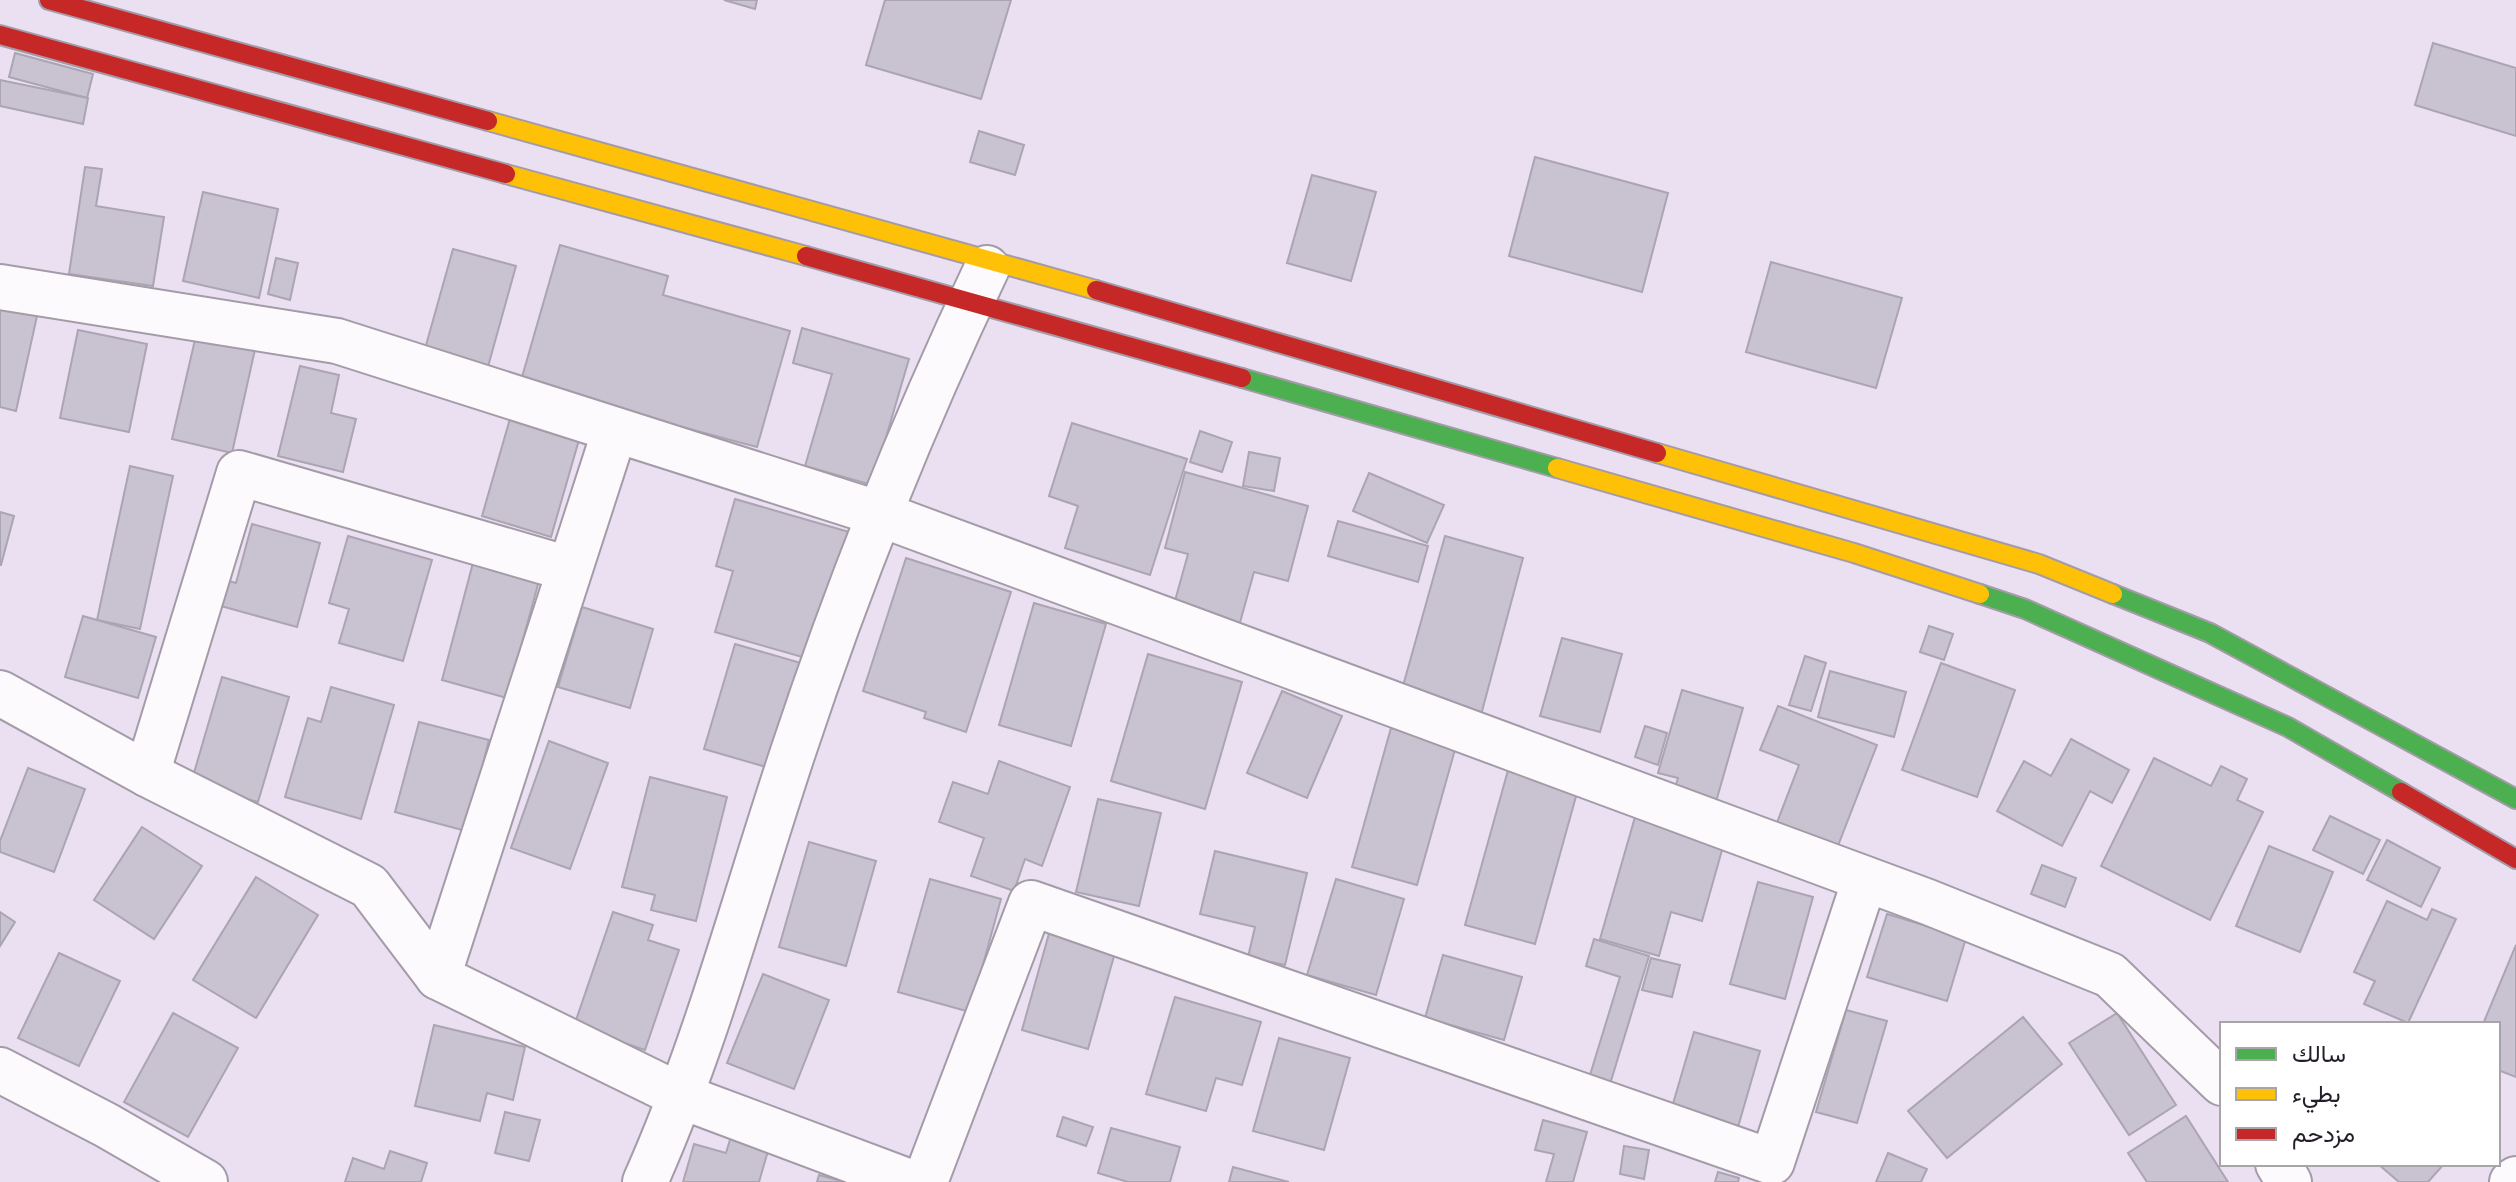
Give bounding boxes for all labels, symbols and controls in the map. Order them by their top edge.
legend [2220,1022,2500,1166]
text: سالك [2292,1040,2346,1067]
text: بطيء [2292,1080,2341,1113]
text: مزدحم [2292,1120,2355,1150]

